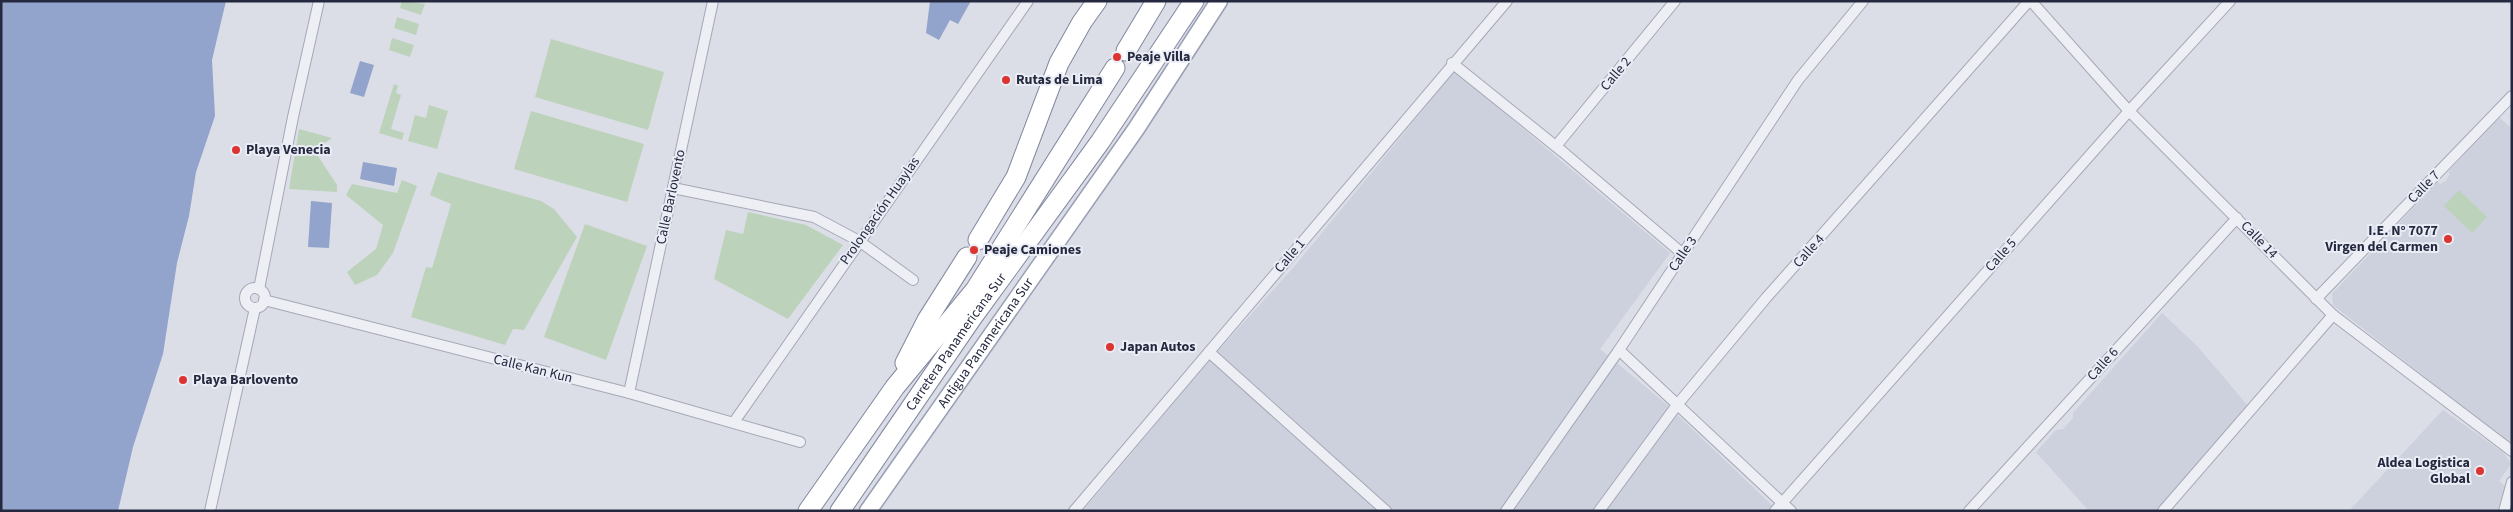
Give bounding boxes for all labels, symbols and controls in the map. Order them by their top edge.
place label: Peaje Villa [1127,47,1191,67]
marker: Peaje Villa [1111,51,1123,63]
street label: Calle 2 [1596,53,1636,95]
place label: Rutas de Lima [1016,70,1103,90]
marker: Rutas de Lima [1000,74,1012,86]
place label: Playa Venecia [246,140,331,160]
marker: Playa Venecia [230,144,242,156]
street label: Calle Barlovento [651,148,691,246]
street label: Prolongación Huaylas [835,153,925,269]
street label: Calle 7 [2403,166,2445,208]
street label: Calle 14 [2236,217,2282,263]
place label: I.E. N° 7077 Virgen del Carmen [2324,221,2438,257]
street label: Calle 4 [1789,230,1829,272]
street label: Calle 3 [1664,232,1702,276]
marker: I.E. N° 7077 Virgen del Carmen [2442,233,2454,245]
street label: Calle 5 [1981,234,2021,276]
street label: Calle 1 [1270,235,1310,277]
place label: Peaje Camiones [984,240,1081,260]
marker: Peaje Camiones [968,244,980,256]
street label: Carretera Panamericana Sur [901,269,1012,415]
street label: Antigua Panamericana Sur [933,274,1038,412]
place label: Japan Autos [1120,337,1196,357]
marker: Japan Autos [1104,341,1116,353]
street label: Calle 6 [2083,343,2123,385]
street label: Calle Kan Kun [491,350,575,388]
place label: Playa Barlovento [193,370,299,390]
marker: Playa Barlovento [177,374,189,386]
place label: Aldea Logistica Global [2377,453,2470,489]
marker: Aldea Logistica Global [2474,465,2486,477]

